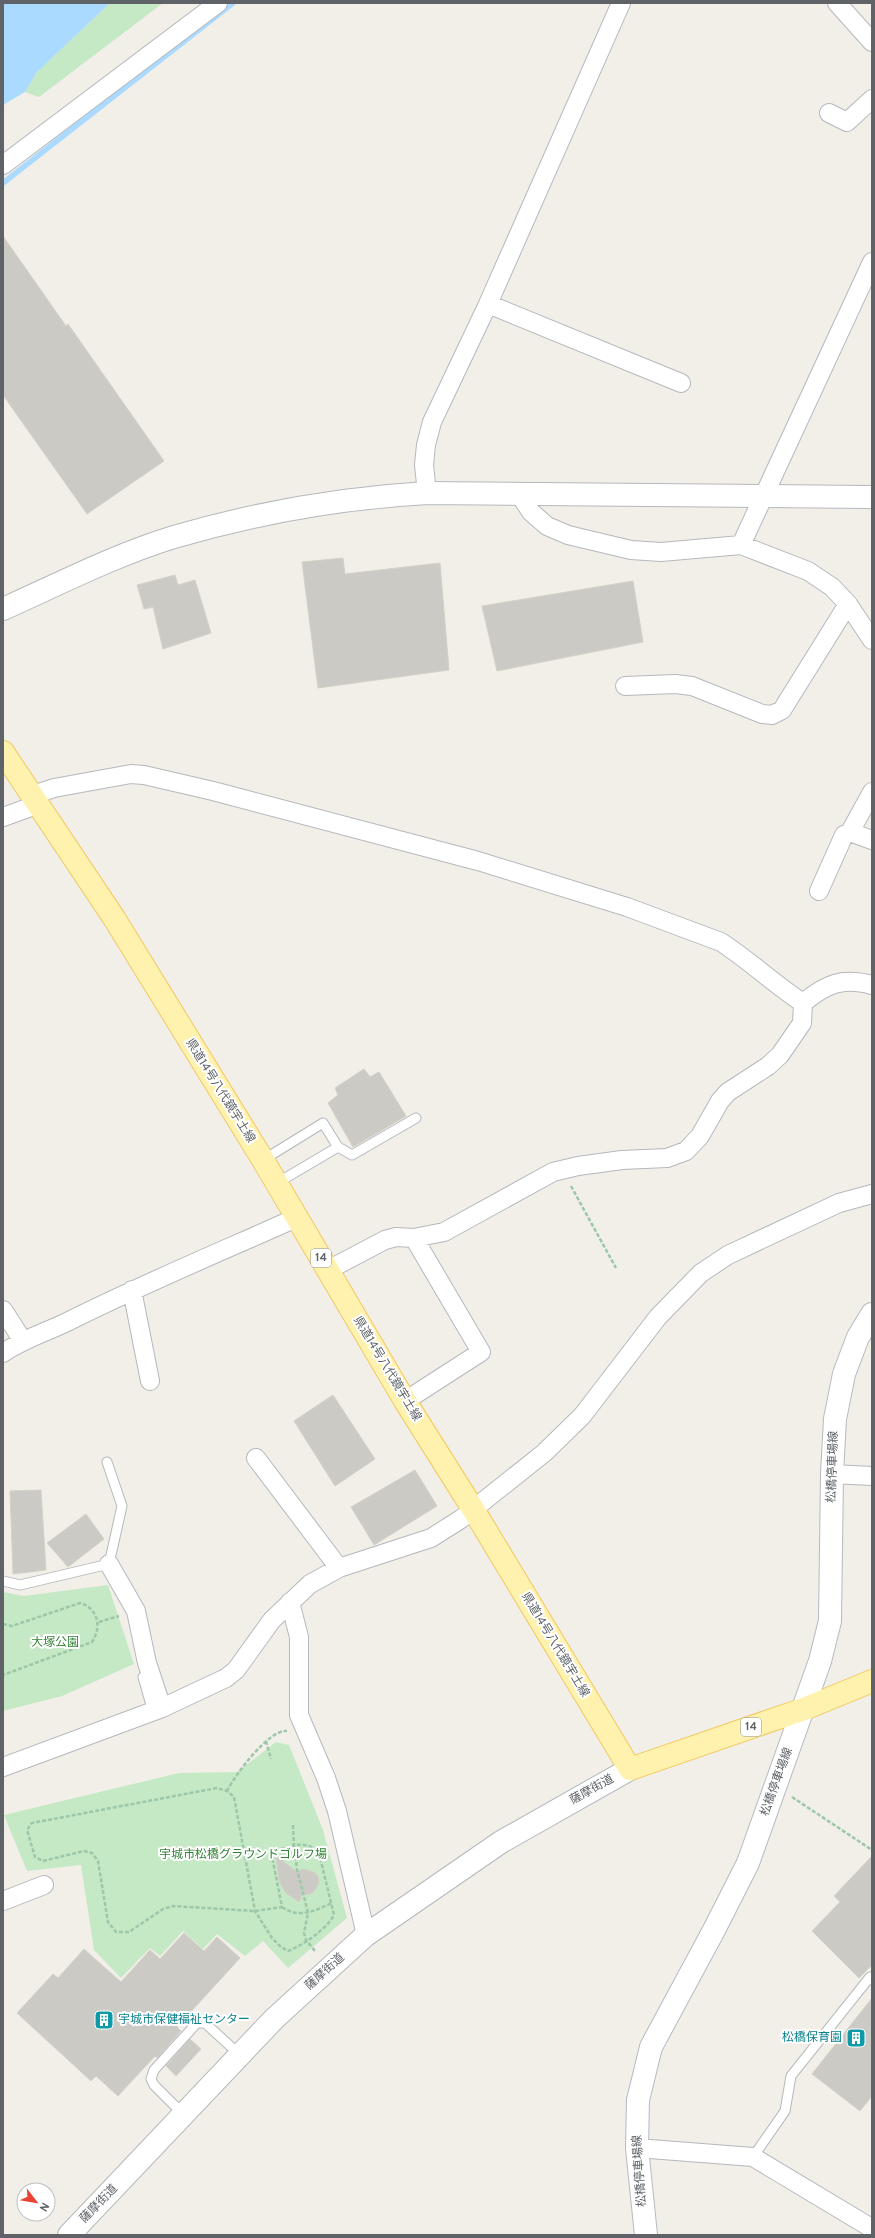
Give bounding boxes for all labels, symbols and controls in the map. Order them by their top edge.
street label: 県道14号八代鏡宇土線 [181,1036,259,1146]
road number: 14 [311,1249,331,1267]
street label: 県道14号八代鏡宇土線 [349,1314,425,1424]
street label: 松橋停車場線 [824,1431,842,1503]
street label: 県道14号八代鏡宇土線 [517,1590,593,1700]
park label: 大塚公園 [31,1635,79,1651]
road number: 14 [741,1718,761,1736]
street label: 松橋停車場線 [757,1745,797,1819]
street label: 薩摩街道 [567,1771,617,1809]
park label: 宇城市松橋グラウンドゴルフ場 [159,1847,327,1863]
street label: 薩摩街道 [302,1950,348,1994]
building icon: 宇城市保健福祉センター [93,2009,115,2031]
place label: 宇城市保健福祉センター [118,2012,250,2028]
building icon: 松橋保育園 [845,2027,867,2049]
place label: 松橋保育園 [782,2030,842,2046]
street label: 松橋停車場線 [630,2135,650,2207]
street label: 薩摩街道 [77,2181,121,2227]
north arrow [16,2182,56,2222]
text: N [36,2200,52,2214]

